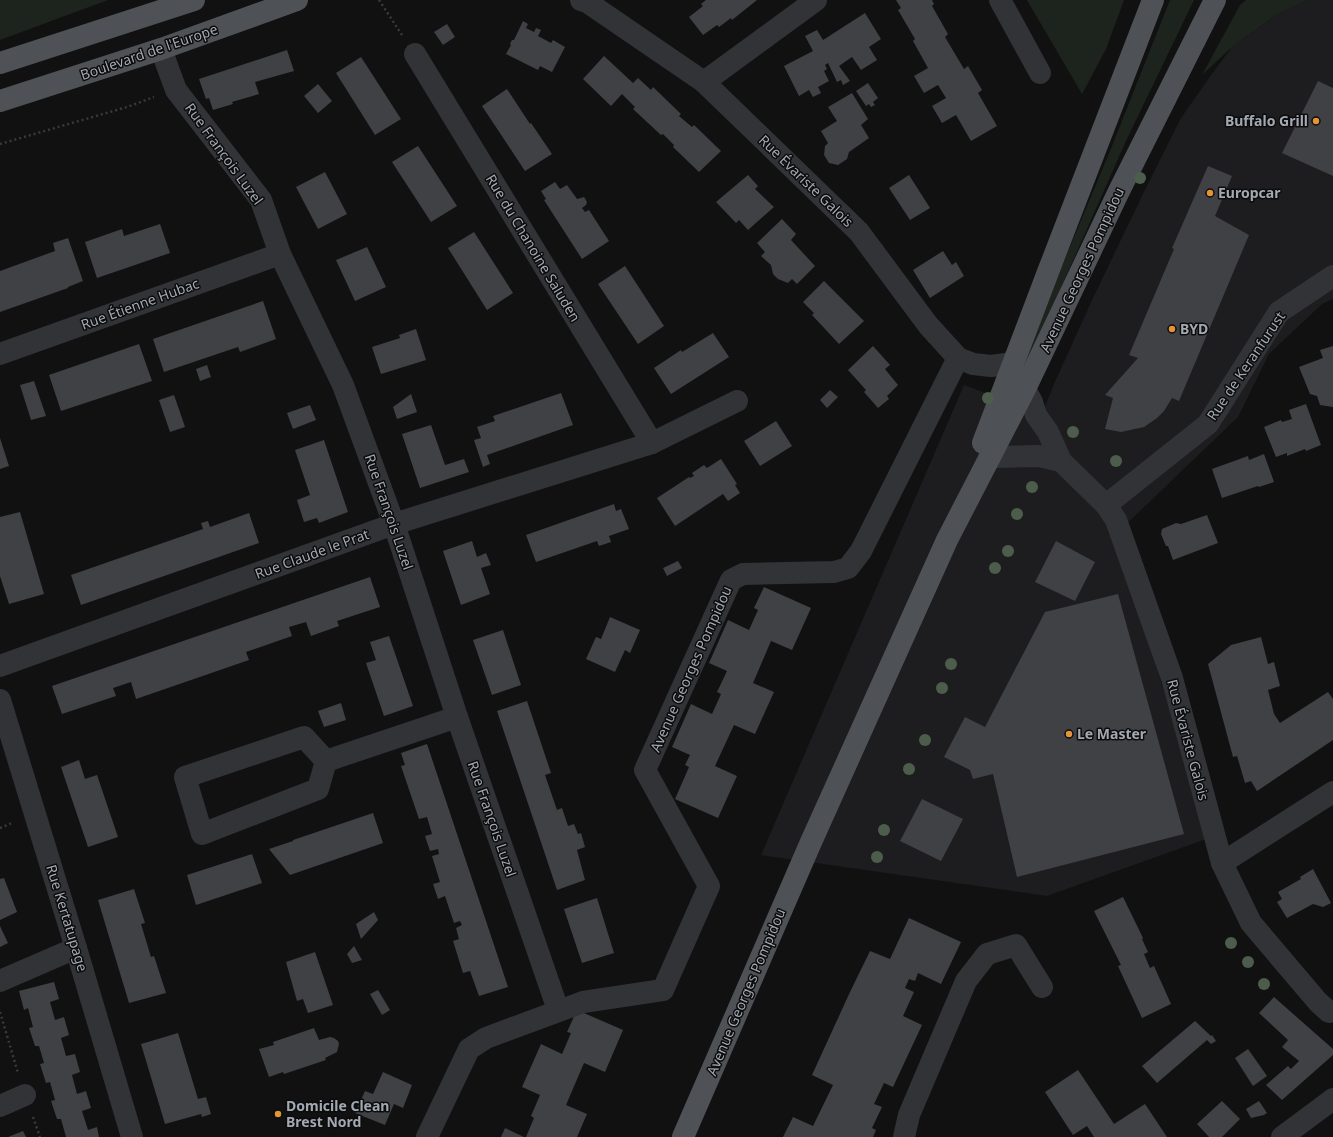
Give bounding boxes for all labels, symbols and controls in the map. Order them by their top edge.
street label: Boulevard de l'Europe [78,19,220,84]
street label: Rue François Luzel [181,99,268,208]
place label: Buffalo Grill [1225,111,1308,130]
marker: Buffalo Grill [1311,116,1321,126]
street label: Rue Évariste Galois [755,130,858,231]
street label: Rue du Chanoine Saluden [482,170,585,325]
place label: Europcar [1218,183,1281,202]
street label: Avenue Georges Pompidou [1035,184,1128,355]
marker: Europcar [1205,188,1215,198]
street label: Rue Étienne Hubac [78,273,202,334]
street label: Rue de Keranfurust [1202,308,1289,424]
place label: BYD [1180,319,1208,338]
marker: BYD [1167,324,1177,334]
street label: Rue François Luzel [361,451,418,572]
street label: Rue Claude le Prat [252,524,371,583]
street label: Avenue Georges Pompidou [645,583,736,755]
street label: Rue Évariste Galois [1163,677,1214,803]
place label: Le Master [1077,724,1147,743]
marker: Le Master [1064,729,1074,739]
street label: Rue François Luzel [464,758,521,879]
street label: Rue Kertatupage [42,862,93,974]
street label: Avenue Georges Pompidou [702,905,789,1078]
place label: Domicile Clean Brest Nord [286,1096,389,1131]
marker: Domicile Clean Brest Nord [273,1109,283,1119]

